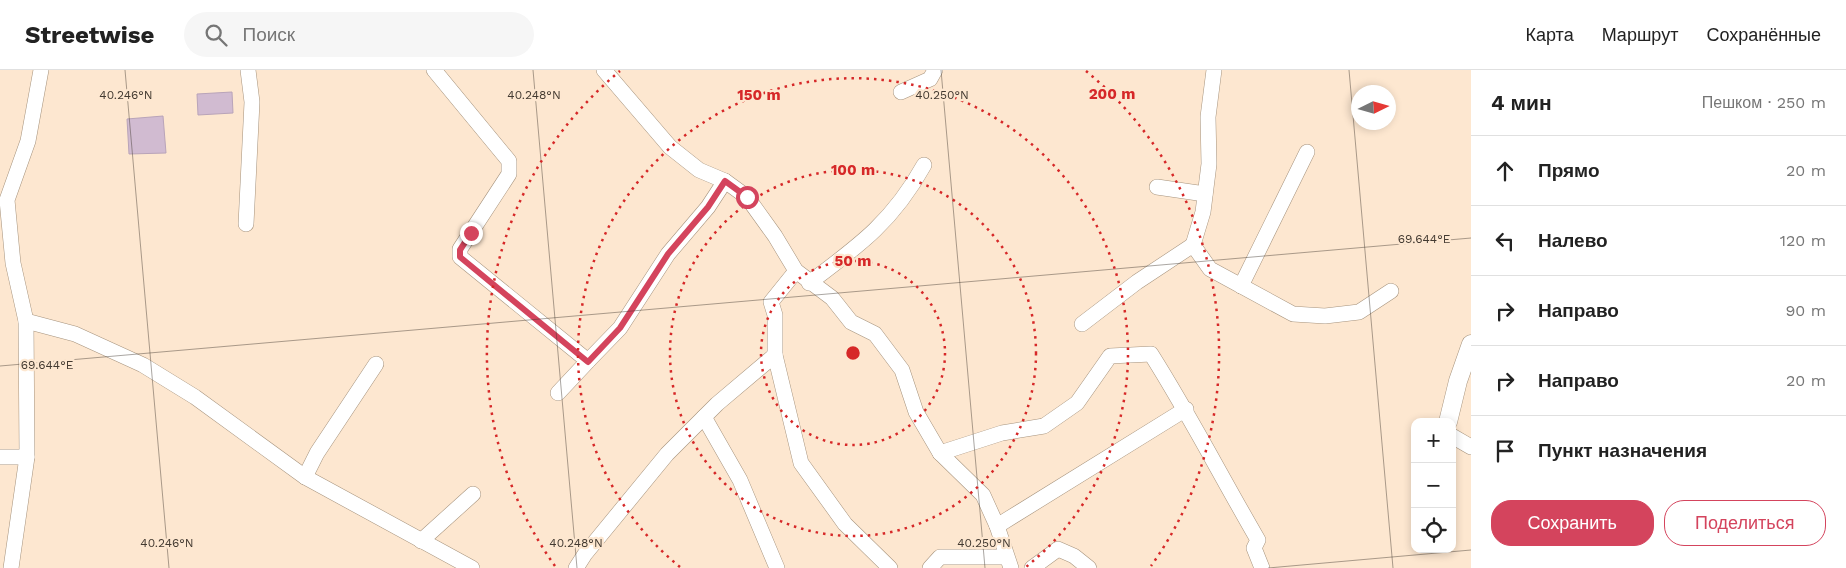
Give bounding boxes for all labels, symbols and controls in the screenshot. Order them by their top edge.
search box [184,12,534,57]
text: Streetwise [25,21,154,49]
icon: search [202,21,230,49]
text: Поиск [242,23,295,46]
text: Карта [1526,24,1574,45]
text: Маршрут [1602,24,1678,45]
text: Сохранённые [1706,24,1821,45]
text: 200 m [1089,85,1135,103]
north arrow [1351,85,1396,130]
text: 150 m [737,86,781,104]
text: 40.246°N [99,88,153,102]
text: 40.248°N [507,88,561,102]
text: 40.250°N [915,88,969,102]
text: 4 мин [1491,90,1552,115]
text: Пешком · 250 m [1702,93,1826,112]
icon: ahead [1491,157,1519,185]
text: Прямо [1538,159,1600,182]
text: 100 m [831,161,875,179]
text: 20 m [1786,161,1826,180]
route start [736,186,759,209]
route end [460,222,483,245]
icon: left [1491,227,1519,255]
text: Налево [1538,229,1608,252]
text: 120 m [1780,231,1826,250]
text: 69.644°E [1398,232,1451,246]
text: 50 m [835,252,871,270]
icon: right [1491,297,1519,325]
text: Направо [1538,299,1619,322]
text: 90 m [1785,301,1826,320]
centre of rings [844,344,862,362]
text: 69.644°E [21,358,74,372]
icon: right [1491,367,1519,395]
text: Направо [1538,369,1619,392]
text: 20 m [1786,371,1826,390]
map controls [1411,418,1456,553]
button: + [1411,418,1456,463]
icon: arrive [1491,437,1519,465]
text: Пункт назначения [1538,439,1707,462]
button: − [1411,463,1456,508]
button: Сохранить [1491,500,1654,546]
button: Поделиться [1664,500,1826,546]
button: locate [1411,508,1456,553]
text: 40.246°N [140,536,194,550]
text: 40.248°N [549,536,603,550]
text: 40.250°N [957,536,1011,550]

